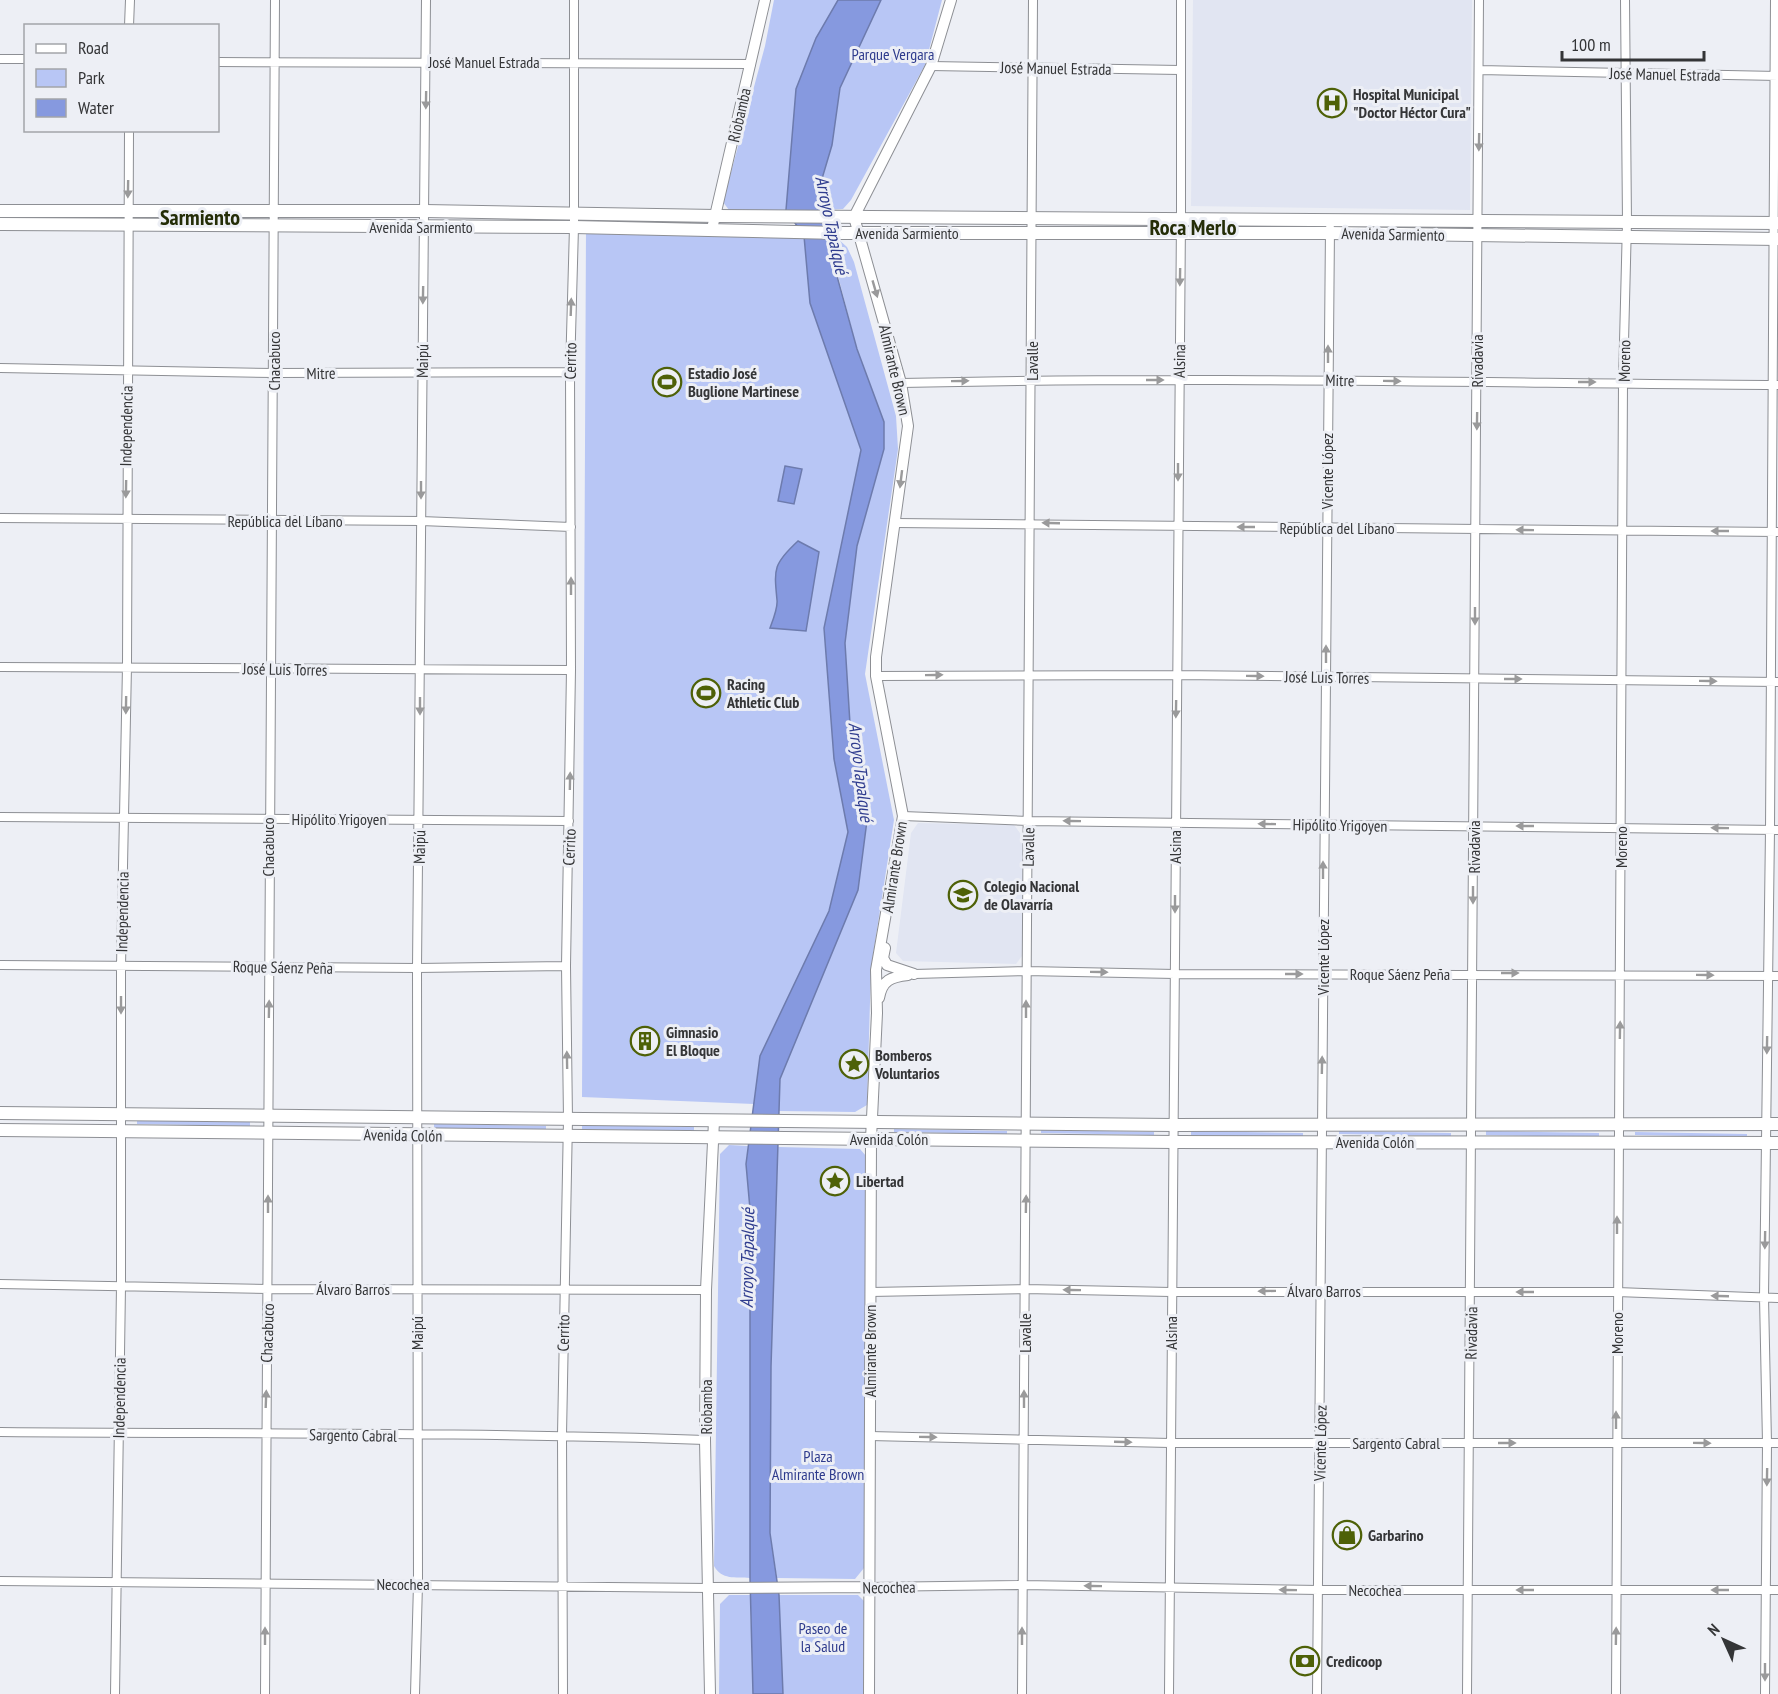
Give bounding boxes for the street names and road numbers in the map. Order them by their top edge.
street label: José Manuel Estrada [427,52,540,72]
street label: José Manuel Estrada [999,57,1112,79]
street label: José Manuel Estrada [1608,63,1721,85]
street label: Riobamba [723,86,755,144]
street label: Avenida Sarmiento [369,217,473,237]
street label: Avenida Sarmiento [855,223,959,243]
street label: Avenida Sarmiento [1341,223,1445,245]
street label: Almirante Brown [875,323,915,417]
street label: Chacabuco [264,331,284,391]
street label: Rivadavia [1467,334,1487,388]
street label: Moreno [1614,340,1634,382]
street label: Lavalle [1022,341,1042,381]
street label: Cerrito [560,342,580,380]
street label: Maipú [412,344,432,378]
street label: Alsina [1169,344,1189,378]
street label: Mitre [306,363,336,383]
street label: Mitre [1325,370,1355,390]
street label: Independencia [115,385,137,467]
street label: Vicente López [1317,433,1337,510]
street label: República del Líbano [227,511,343,531]
street label: República del Líbano [1279,518,1395,538]
street label: José Luis Torres [242,658,327,680]
street label: José Luis Torres [1284,666,1369,688]
street label: Hipólito Yrigoyen [292,809,386,829]
street label: Hipólito Yrigoyen [1292,814,1388,836]
street label: Chacabuco [258,817,278,877]
street label: Almirante Brown [877,820,911,914]
street label: Rivadavia [1464,820,1484,874]
street label: Moreno [1611,826,1631,868]
street label: Lavalle [1018,827,1038,867]
street label: Cerrito [558,828,580,866]
street label: Maipú [409,830,429,864]
street label: Alsina [1165,830,1185,864]
street label: Independencia [111,871,133,953]
street label: Vicente López [1313,919,1333,996]
street label: Roque Sáenz Peña [233,956,333,978]
street label: Roque Sáenz Peña [1350,964,1450,984]
street label: Avenida Colón [364,1124,442,1146]
street label: Avenida Colón [850,1129,928,1149]
street label: Avenida Colón [1336,1132,1414,1152]
street label: Álvaro Barros [316,1279,390,1299]
street label: Álvaro Barros [1287,1281,1361,1301]
street label: Chacabuco [256,1303,278,1363]
street label: Almirante Brown [860,1305,880,1397]
street label: Rivadavia [1461,1306,1481,1360]
street label: Moreno [1607,1312,1627,1354]
street label: Lavalle [1015,1313,1035,1353]
street label: Cerrito [553,1314,573,1352]
street label: Maipú [407,1316,427,1350]
street label: Alsina [1161,1316,1181,1350]
street label: Independencia [108,1357,130,1439]
street label: Riobamba [696,1379,716,1435]
street label: Vicente López [1309,1404,1331,1482]
street label: Sargento Cabral [309,1424,397,1446]
street label: Sargento Cabral [1352,1433,1440,1453]
street label: Necochea [376,1574,430,1594]
street label: Necochea [862,1577,916,1597]
street label: Necochea [1348,1580,1402,1600]

